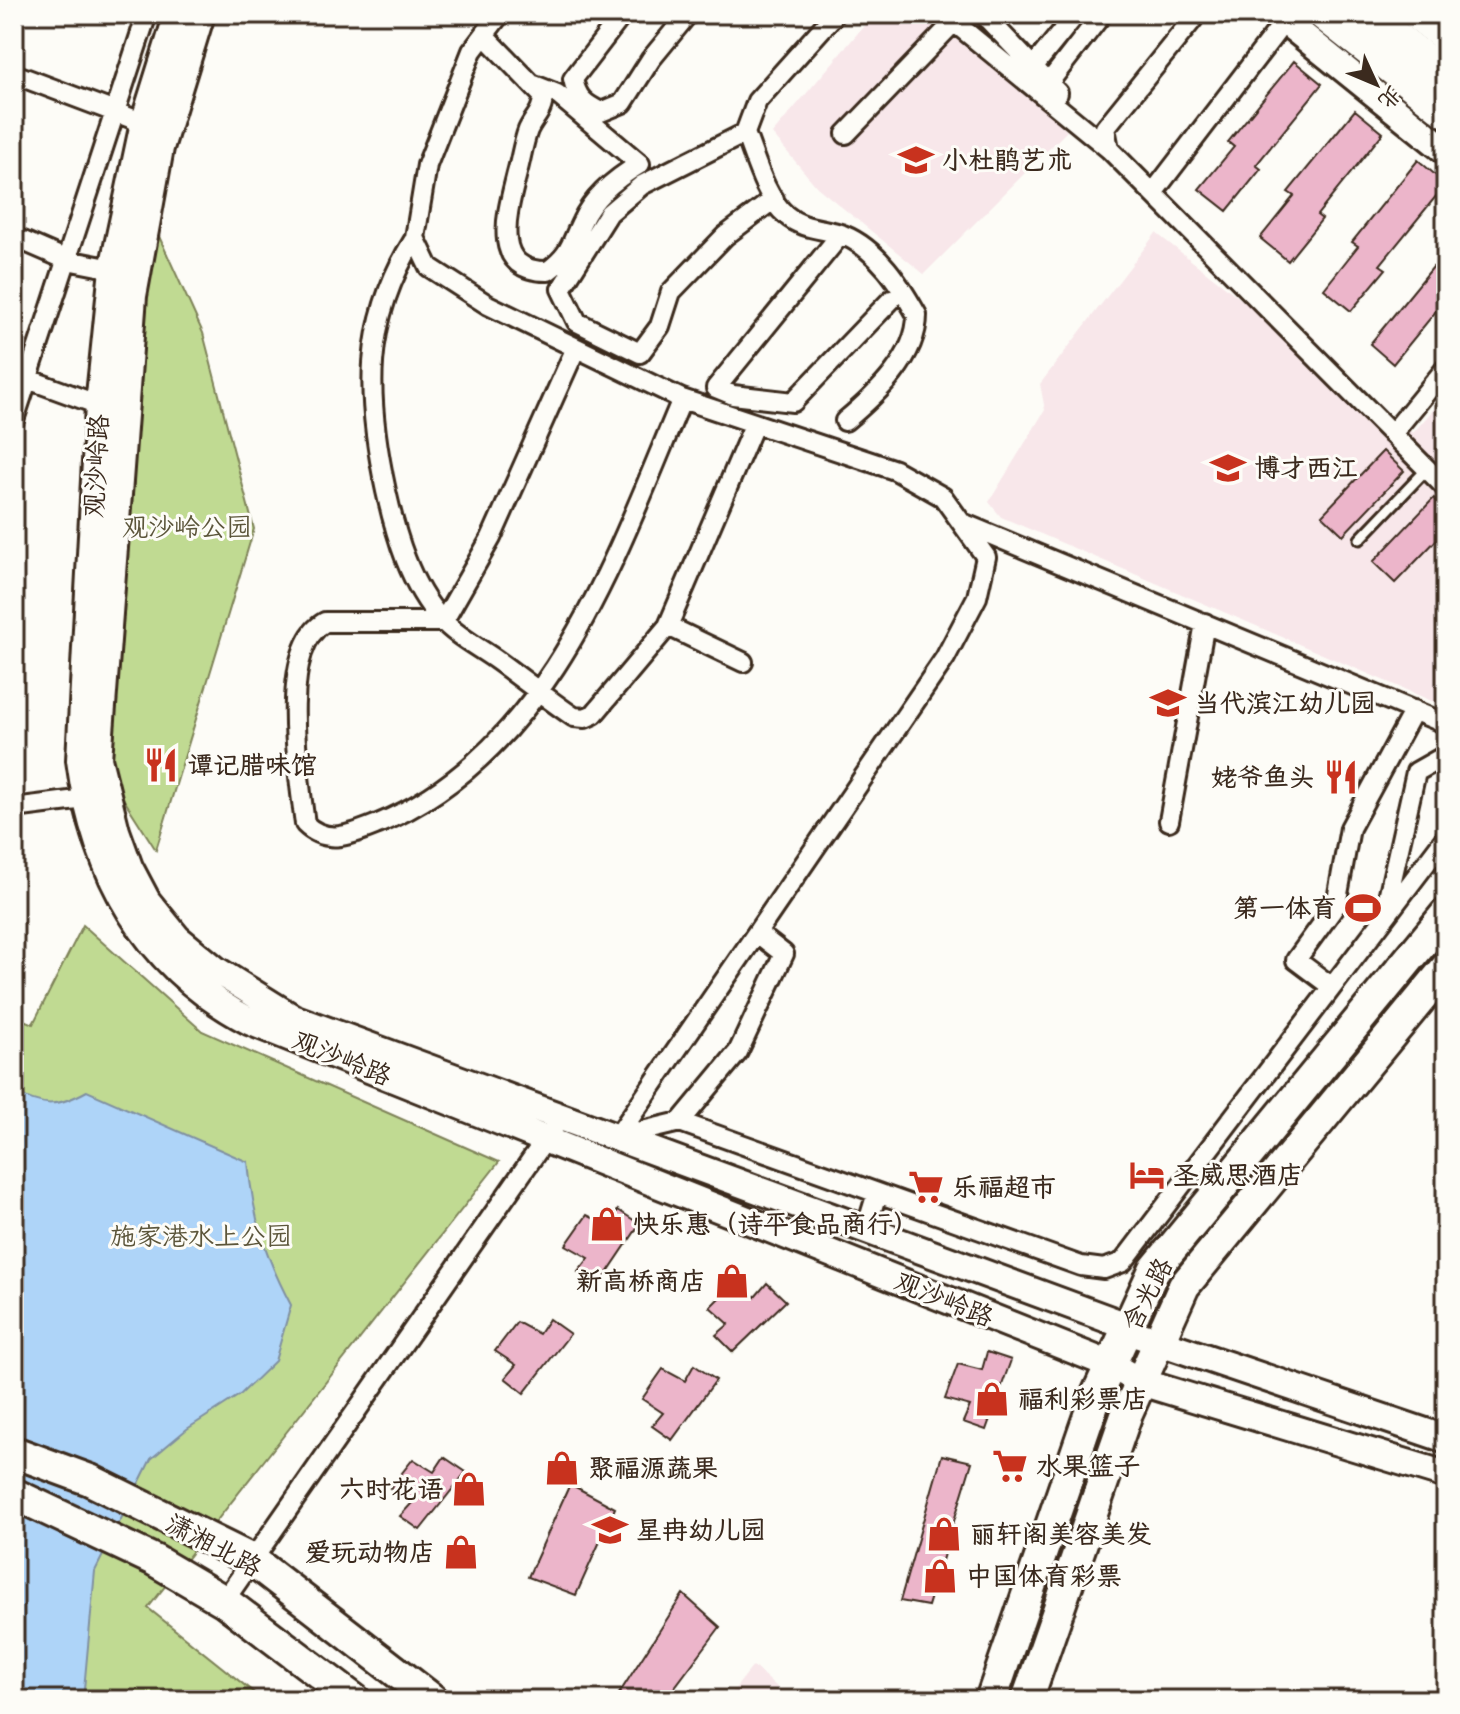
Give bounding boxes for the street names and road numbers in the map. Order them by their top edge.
street label: 观沙岭路 [76,413,118,519]
street label: 观沙岭路 [287,1023,397,1095]
street label: 含光路 [1114,1252,1182,1337]
street label: 观沙岭路 [889,1264,999,1336]
street label: 潇湘北路 [159,1506,268,1586]

